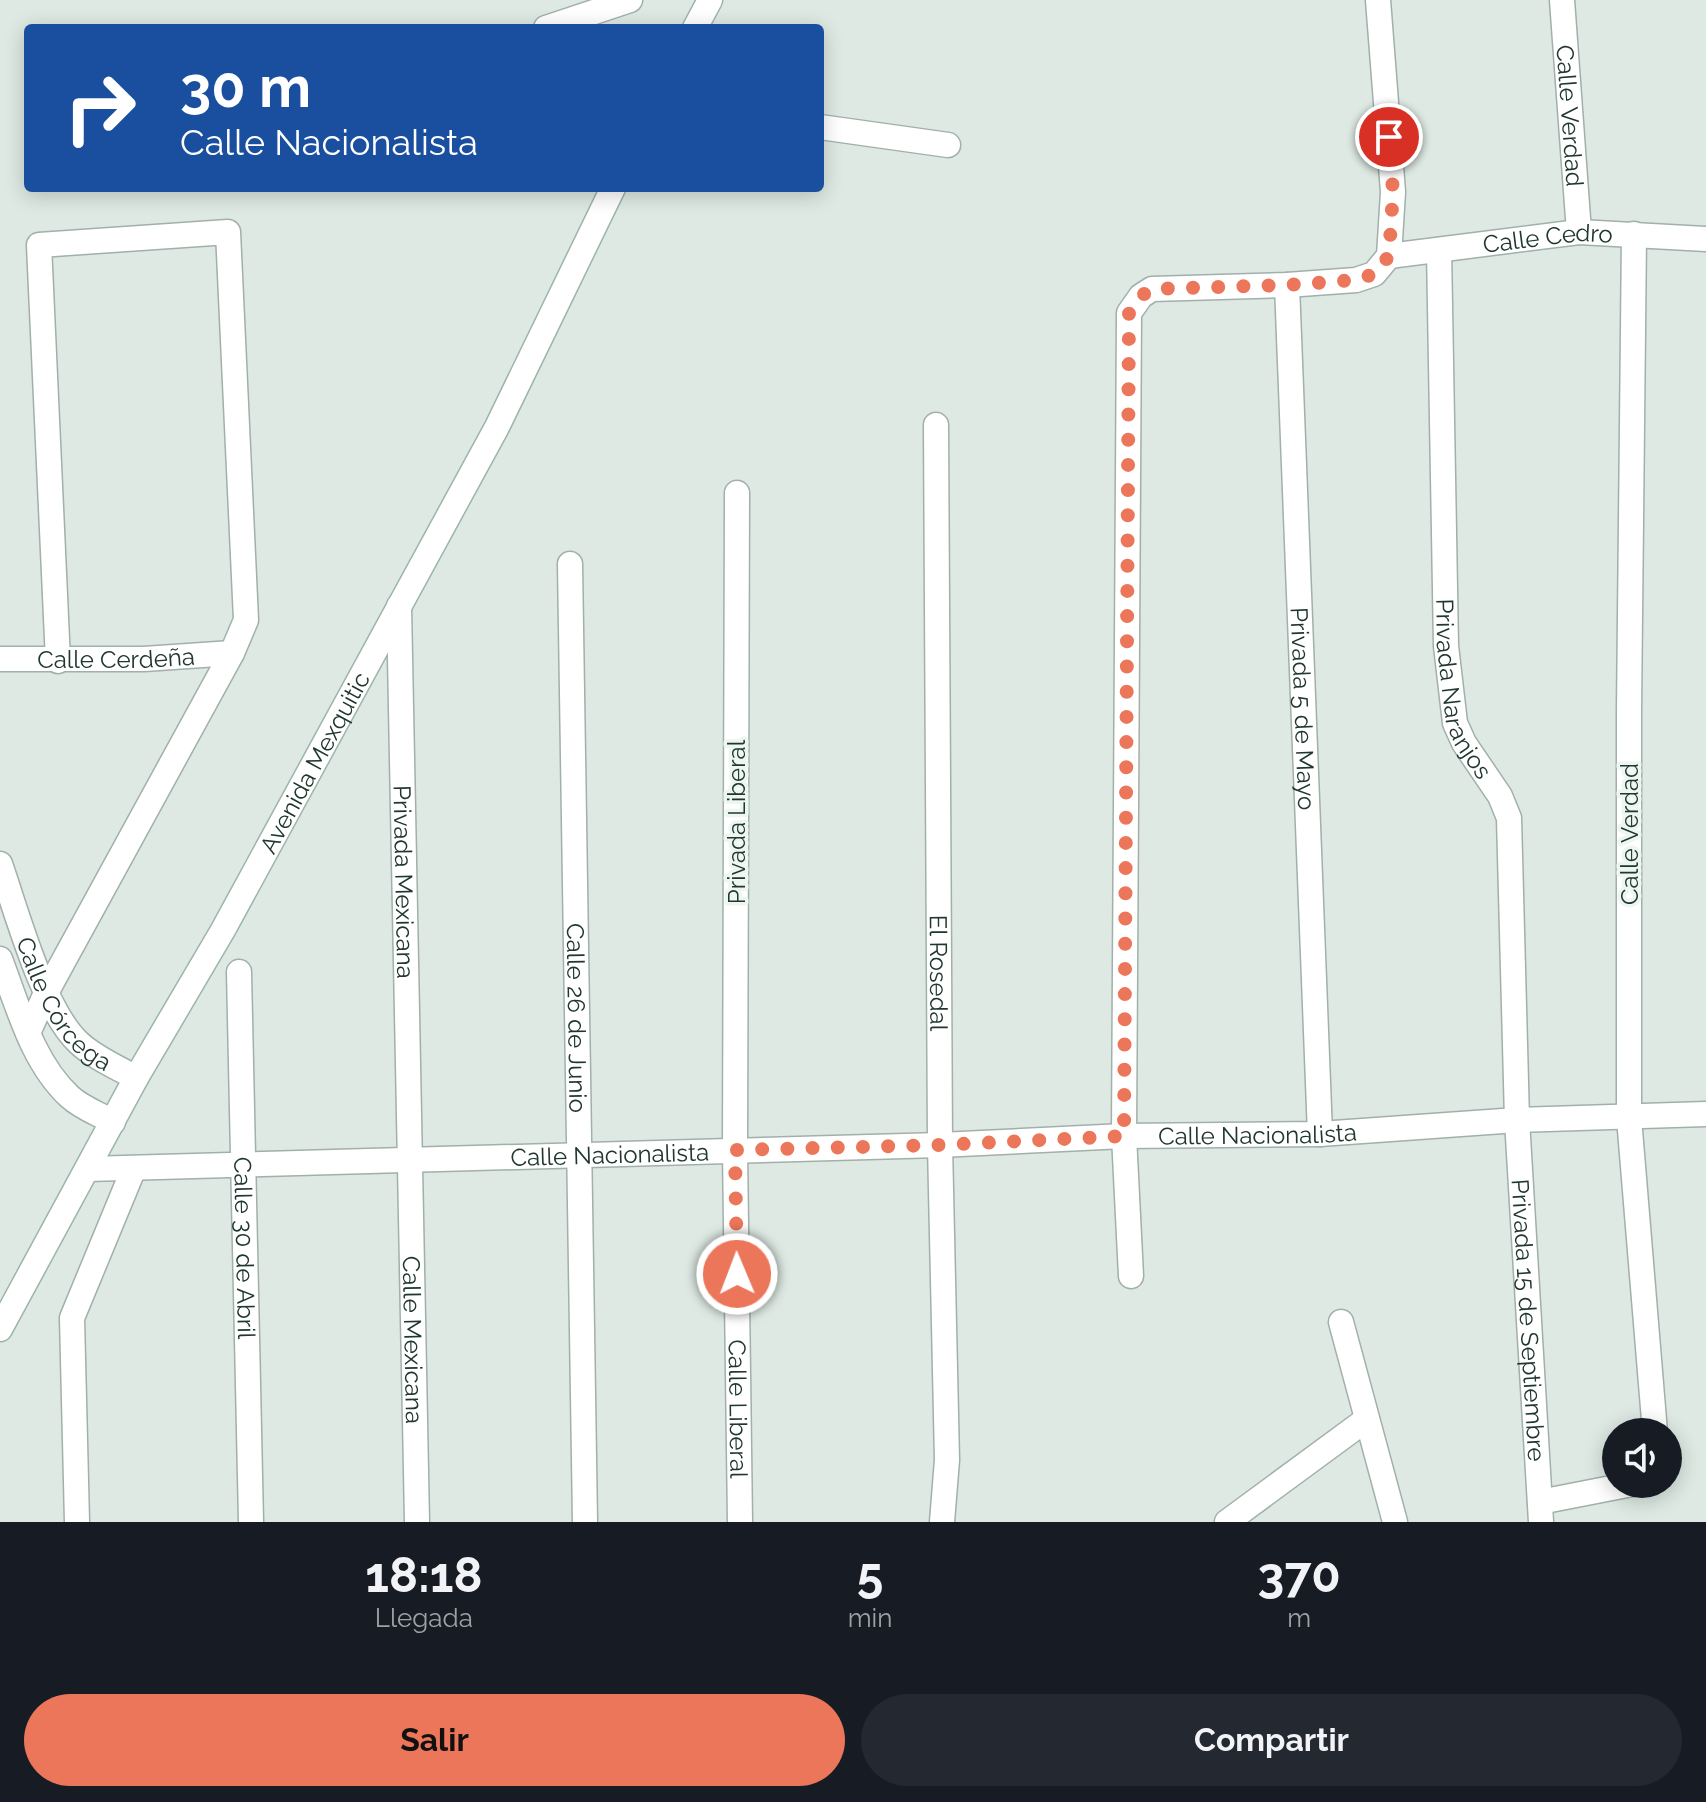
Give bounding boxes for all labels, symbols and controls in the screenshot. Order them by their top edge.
street label: Calle Verdad [1551,44,1590,188]
text: 30 m [180,54,311,120]
icon: right [48,56,152,160]
pin [1355,103,1423,171]
icon: arrive [1367,115,1411,159]
text: Calle Nacionalista [180,121,478,163]
street label: Calle Cedro [1481,217,1614,259]
street label: Privada Naranjos [1431,598,1498,784]
street label: Privada 5 de Mayo [1285,607,1322,811]
street label: Calle Cerdeña [37,641,196,674]
street label: Avenida Mexquitic [253,667,375,858]
street label: Privada Liberal [722,739,751,904]
street label: Calle Verdad [1615,763,1644,905]
street label: Privada Mexicana [388,785,421,979]
street label: El Rosedal [924,915,954,1032]
street label: Calle 26 de Junio [561,923,593,1113]
street label: Calle Córcega [11,933,117,1076]
street label: Calle Nacionalista [1158,1117,1358,1150]
street label: Calle Nacionalista [510,1137,709,1172]
street label: Calle 30 de Abril [229,1157,262,1340]
street label: Privada 15 de Septiembre [1506,1178,1552,1462]
position arrow [695,1232,779,1316]
street label: Calle Mexicana [397,1256,430,1424]
street label: Calle Liberal [723,1339,754,1479]
map controls [1602,1418,1682,1498]
button: sound [1602,1418,1682,1498]
text: 18:18 [365,1547,482,1603]
text: 5 [857,1547,883,1603]
text: 370 [1258,1547,1341,1603]
text: Llegada [375,1603,473,1633]
text: min [848,1603,892,1633]
text: m [1287,1603,1311,1633]
button: Salir [24,1694,845,1786]
button: Compartir [861,1694,1682,1786]

